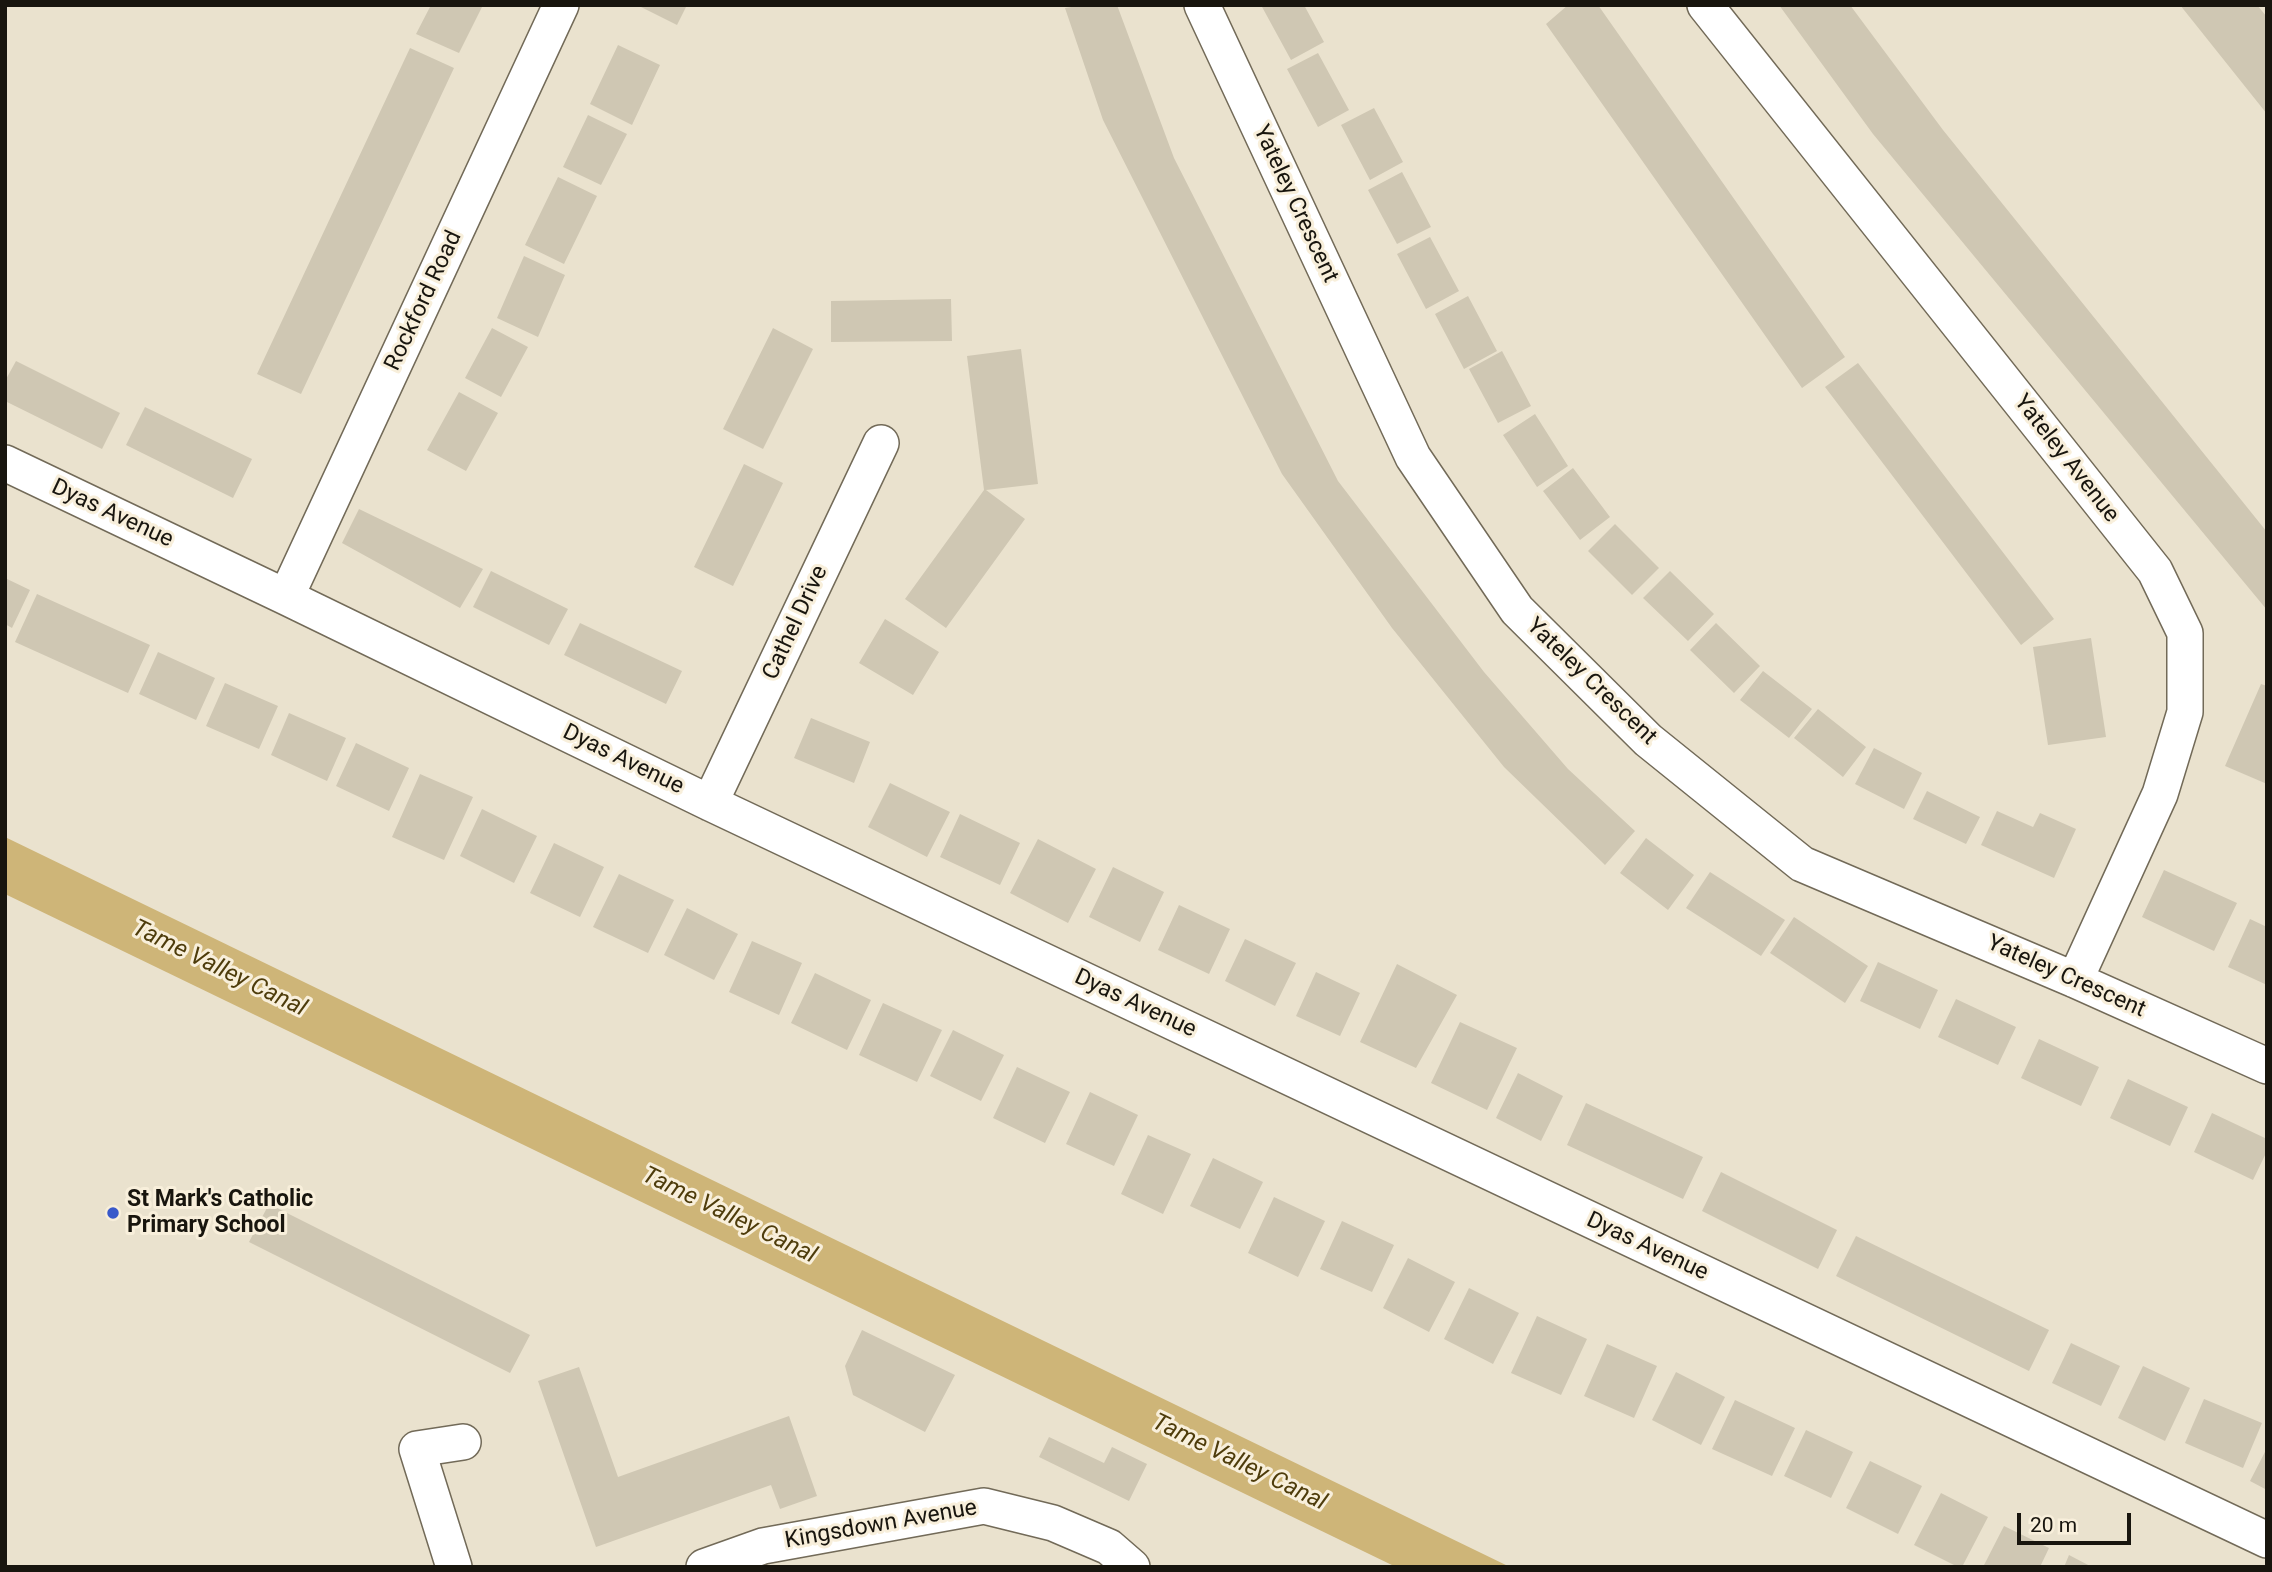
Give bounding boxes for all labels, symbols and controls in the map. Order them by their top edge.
street label: Yateley Crescent [1246,121,1344,287]
street label: Rockford Road [380,227,468,375]
street label: Yateley Avenue [2008,390,2124,528]
street label: Dyas Avenue [47,474,177,554]
street label: Cathel Drive [758,562,834,684]
street label: Yateley Crescent [1520,613,1662,751]
street label: Dyas Avenue [558,719,688,801]
water label: Tame Valley Canal [127,914,311,1024]
street label: Yateley Crescent [1982,930,2150,1024]
street label: Dyas Avenue [1070,964,1200,1044]
water label: Tame Valley Canal [637,1161,821,1271]
place label: St Mark's Catholic Primary School [127,1186,313,1240]
marker: St Mark's Catholic Primary School [105,1205,121,1221]
street label: Dyas Avenue [1582,1207,1712,1287]
water label: Tame Valley Canal [1147,1408,1331,1518]
street label: Kingsdown Avenue [783,1495,979,1555]
scale bar [2020,1498,2134,1542]
text: 20 m [2030,1513,2077,1537]

